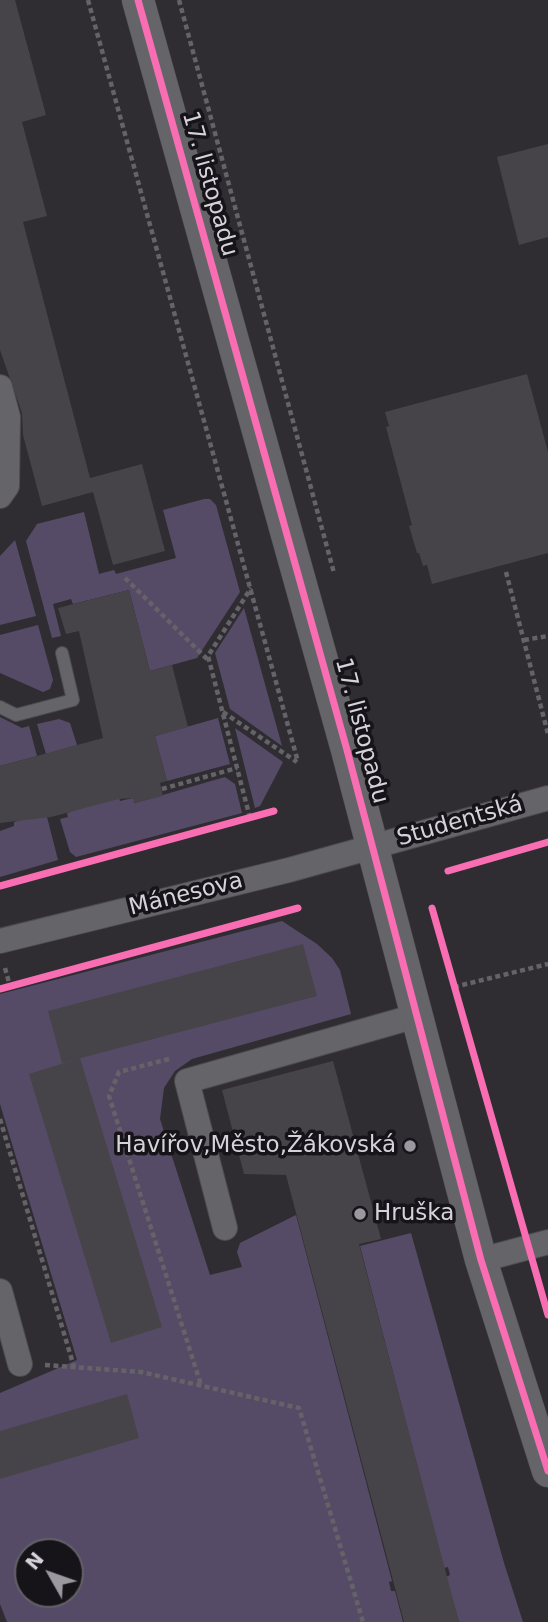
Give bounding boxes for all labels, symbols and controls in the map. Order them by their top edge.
street label: 17. listopadu [175,108,243,260]
street label: 17. listopadu [328,655,394,807]
street label: Studentská [394,791,526,853]
street label: Mánesova [126,868,246,922]
place label: Havířov,Město,Žákovská [115,1132,396,1160]
marker: Havířov,Město,Žákovská [402,1138,418,1154]
place label: Hruška [374,1200,454,1228]
marker: Hruška [352,1206,368,1222]
north arrow [14,1538,84,1608]
text: N [21,1548,48,1574]

